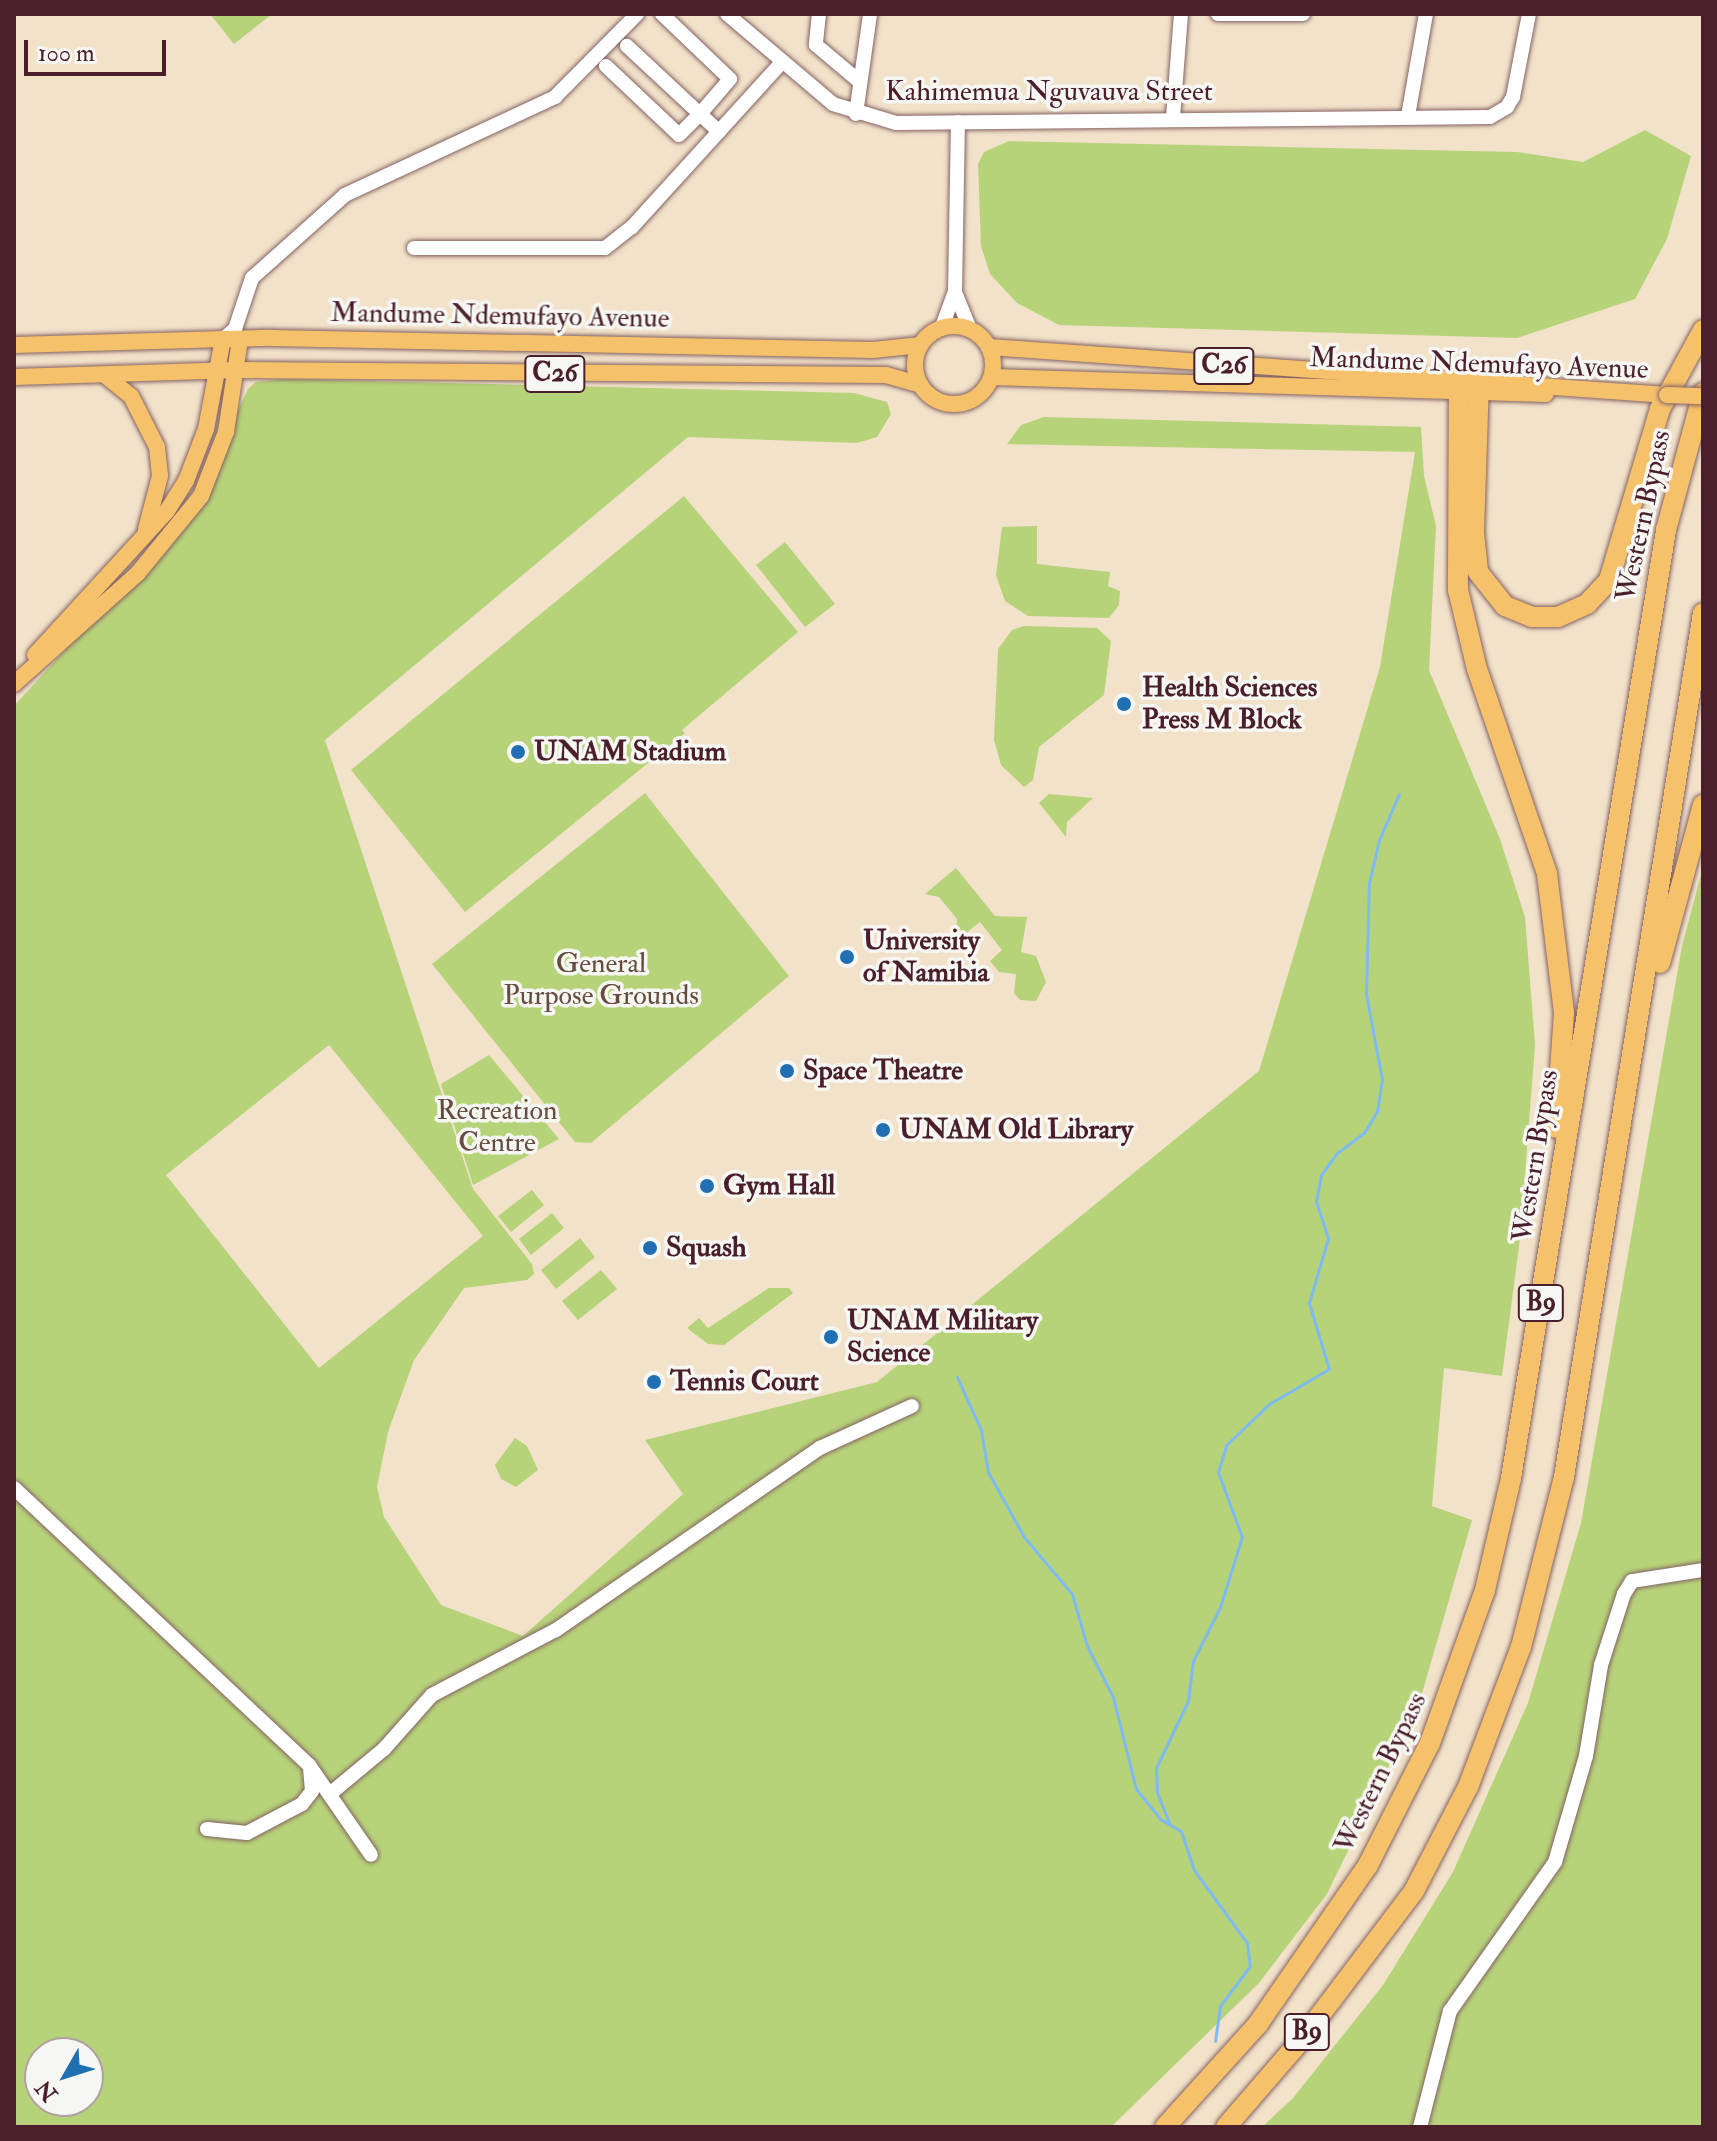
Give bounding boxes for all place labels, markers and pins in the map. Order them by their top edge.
place label: Health Sciences Press M Block [1142,671,1317,737]
marker: Health Sciences Press M Block [1113,693,1135,715]
place label: UNAM Stadium [534,735,726,769]
marker: UNAM Stadium [509,743,527,761]
place label: University of Namibia [863,924,989,990]
marker: University of Namibia [838,948,856,966]
place label: Space Theatre [803,1054,963,1088]
marker: Space Theatre [778,1062,796,1080]
place label: UNAM Old Library [899,1113,1133,1147]
marker: UNAM Old Library [874,1121,892,1139]
place label: Gym Hall [723,1169,835,1203]
marker: Gym Hall [698,1177,716,1195]
place label: Squash [666,1231,746,1265]
marker: Squash [641,1239,659,1257]
place label: UNAM Military Science [847,1304,1038,1370]
marker: UNAM Military Science [822,1328,840,1346]
place label: Tennis Court [670,1365,819,1399]
marker: Tennis Court [645,1373,663,1391]

